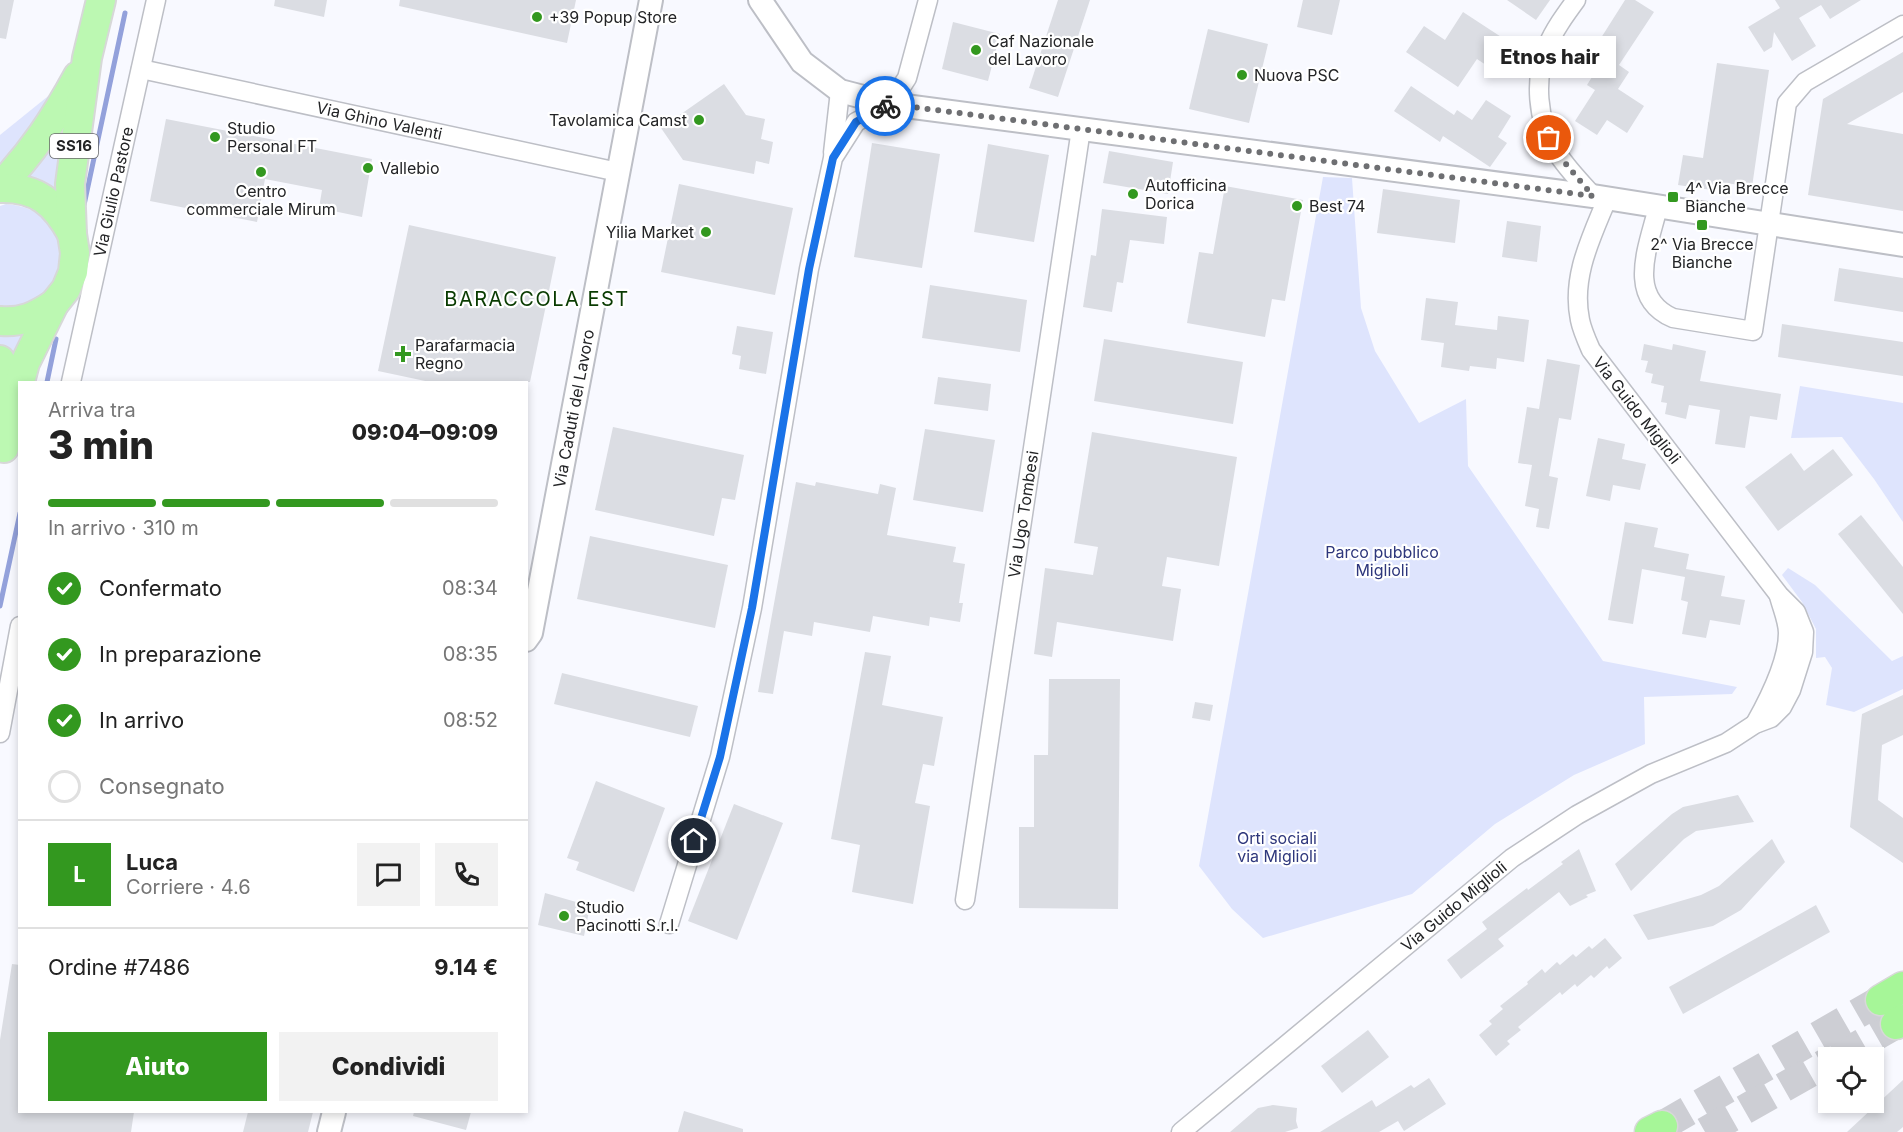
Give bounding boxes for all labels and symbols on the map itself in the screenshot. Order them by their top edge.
place label: +39 Popup Store [549,7,677,27]
marker: +39 Popup Store [530,10,544,24]
place label: Caf Nazionale del Lavoro [988,31,1094,69]
callout: Etnos hair [1483,36,1615,78]
marker: Caf Nazionale del Lavoro [969,43,983,57]
place label: Nuova PSC [1254,65,1339,85]
marker: Nuova PSC [1235,68,1249,82]
courier [855,76,915,136]
street label: Via Ghino Valenti [315,97,444,144]
place label: Tavolamica Camst [549,110,687,130]
pin [1523,112,1574,163]
marker: Tavolamica Camst [692,113,706,127]
place label: Studio Personal FT [227,118,317,156]
street label: Via Giulio Pastore [89,125,138,259]
marker: Studio Personal FT [208,130,222,144]
road number: SS16 [50,134,98,158]
place label: Vallebio [380,158,440,178]
marker: Vallebio [361,161,375,175]
marker: Centro commerciale Mirum [254,165,268,179]
place label: Autofficina Dorica [1145,175,1227,213]
place label: 4^ Via Brecce Bianche [1685,178,1789,216]
place label: Centro commerciale Mirum [186,181,336,219]
marker: Autofficina Dorica [1126,187,1140,201]
marker: 4^ Via Brecce Bianche [1666,190,1680,204]
place label: Best 74 [1309,196,1365,216]
marker: Best 74 [1290,199,1304,213]
marker: 2^ Via Brecce Bianche [1695,218,1709,232]
place label: Yilia Market [606,222,694,242]
marker: Yilia Market [699,225,713,239]
place label: 2^ Via Brecce Bianche [1650,234,1754,272]
district label: BARACCOLA EST [444,287,630,311]
street label: Via Caduti del Lavoro [549,328,598,489]
place label: Parafarmacia Regno [415,335,515,373]
marker: Parafarmacia Regno [396,347,410,361]
street label: Via Guido Miglioli [1589,352,1685,468]
street label: Via Ugo Tombesi [1004,449,1042,579]
park label: Parco pubblico Miglioli [1325,542,1439,580]
pin [668,815,719,866]
park label: Orti sociali via Miglioli [1237,828,1317,866]
street label: Via Guido Miglioli [1397,857,1510,956]
place label: Studio Pacinotti S.r.l. [576,897,679,935]
marker: Studio Pacinotti S.r.l. [557,909,571,923]

